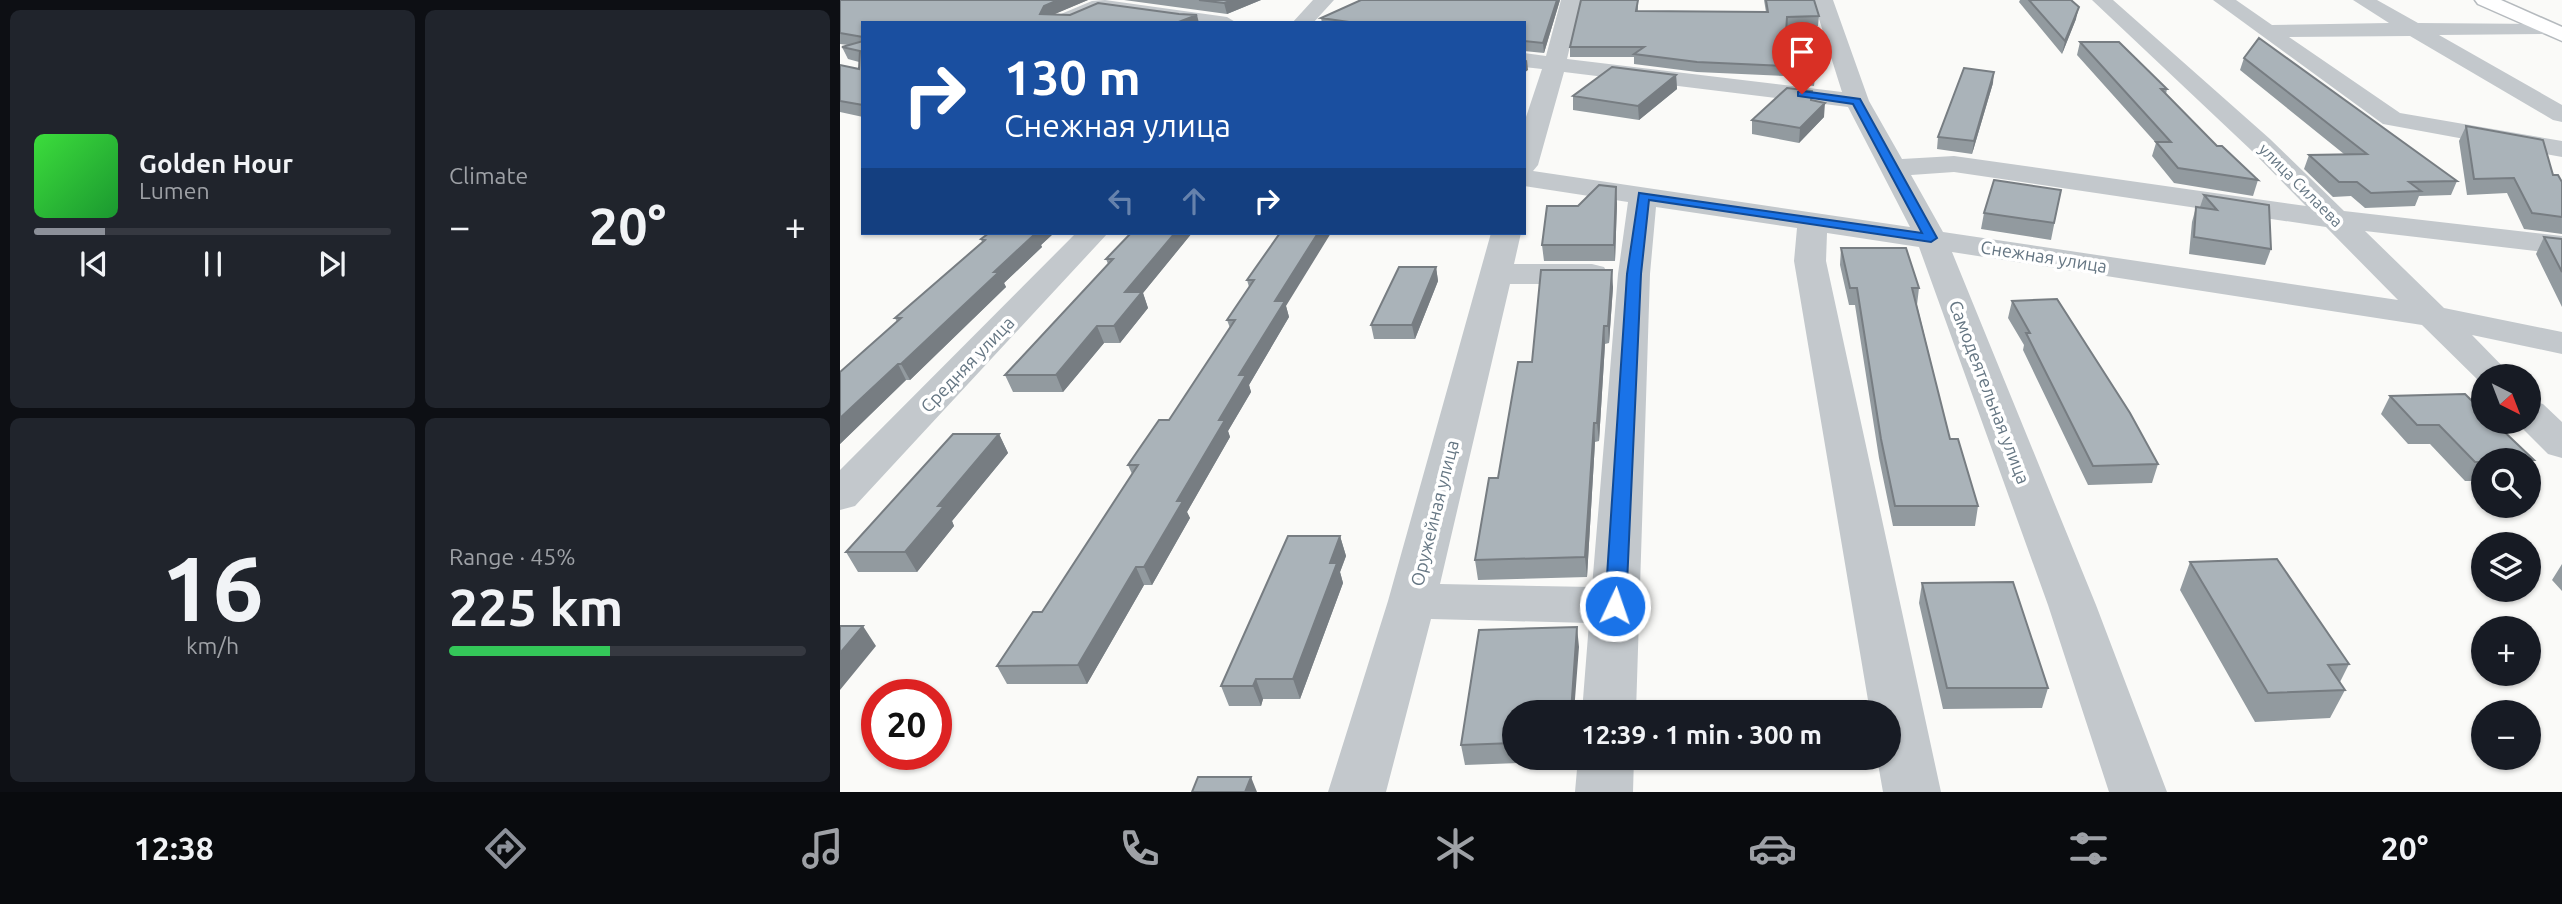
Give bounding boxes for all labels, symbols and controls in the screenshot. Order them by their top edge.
pin [1772,22,1832,94]
icon: arrive [1783,33,1821,71]
icon: right [889,49,980,140]
text: 130 m [1004,49,1141,104]
text: Снежная улица [1004,107,1231,143]
street label: улица Силаева [2256,140,2346,230]
text: Golden Hour [139,149,293,178]
text: Climate [449,163,528,188]
text: Lumen [139,178,210,203]
icon: left [1102,182,1140,220]
icon: ahead [1175,182,1213,220]
icon: right [1248,182,1286,220]
text: 20° [589,197,666,255]
text: − [449,205,470,247]
text: + [785,205,806,247]
street label: Снежная улица [1979,236,2109,276]
icon: previous [75,245,113,283]
icon: pause [194,245,232,283]
icon: next [313,245,351,283]
street label: Самодеятельная улица [1946,298,2034,486]
street label: Средняя улица [916,312,1018,416]
north arrow [2471,364,2541,434]
map controls [2471,364,2541,770]
street label: Оружейная улица [1406,438,1462,588]
button: search [2471,448,2541,518]
button: layers [2471,532,2541,602]
text: 16 [161,536,264,638]
text: Range · 45% [449,544,576,569]
position arrow [1578,569,1652,643]
text: 225 km [449,578,623,636]
button: + [2471,616,2541,686]
text: km/h [186,633,239,658]
speed limit sign: 20 [861,679,952,770]
button: − [2471,700,2541,770]
text: 12:39 · 1 min · 300 m [1581,720,1822,749]
icon: directions [481,824,530,873]
icon: music [798,824,847,873]
icon: phone [1115,824,1164,873]
icon: climate [1431,824,1480,873]
icon: car [1748,824,1797,873]
icon: filters [2064,824,2113,873]
text: 12:38 [134,830,214,866]
text: 20° [2381,830,2428,866]

